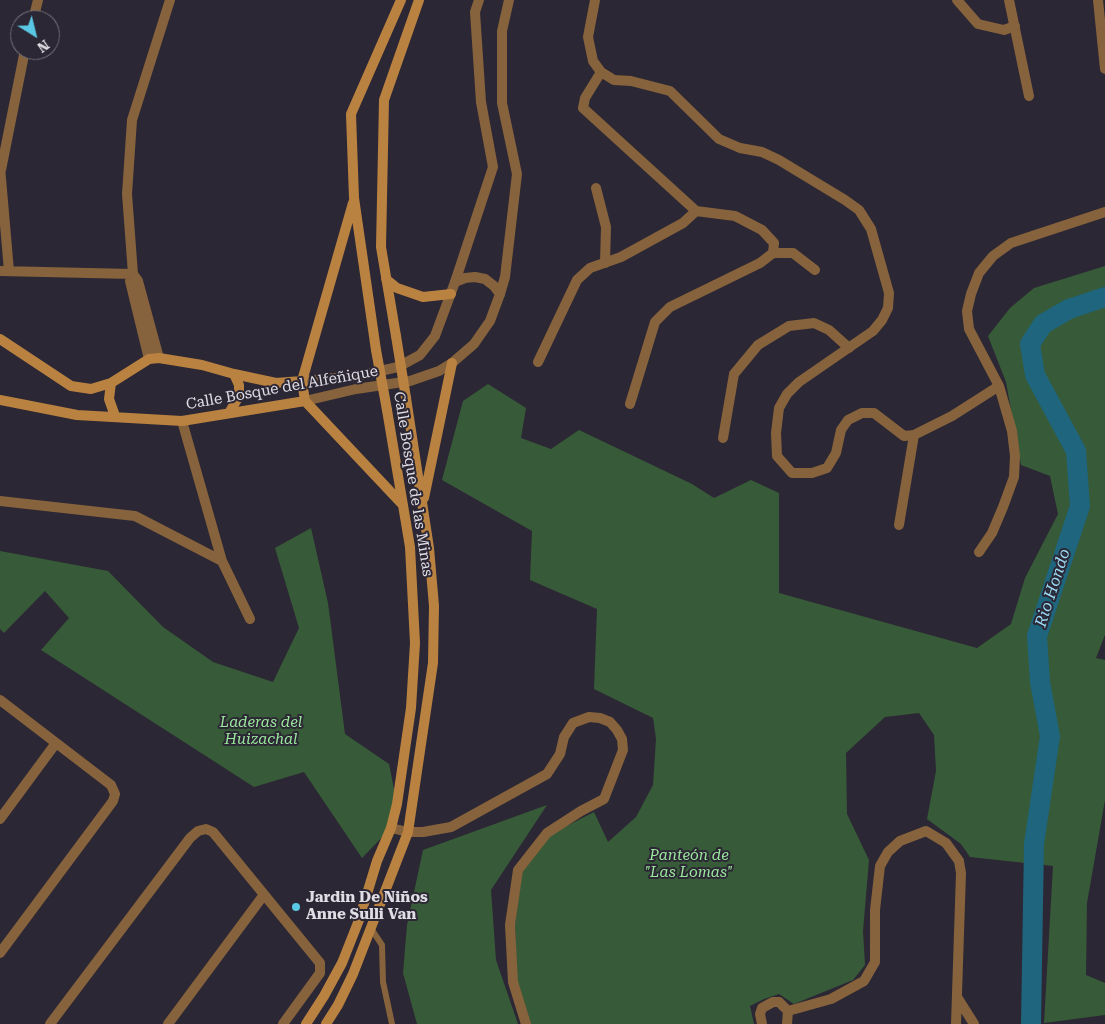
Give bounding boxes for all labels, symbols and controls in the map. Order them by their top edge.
north arrow [10,10,60,60]
text: N [34,37,52,56]
street label: Calle Bosque del Alfeñique [185,362,379,414]
street label: Calle Bosque de las Minas [389,390,437,578]
water label: Rio Hondo [1031,546,1075,630]
park label: Laderas del Huizachal [220,714,302,749]
park label: Panteón de "Las Lomas" [645,847,733,882]
place label: Jardin De Niños Anne Sulli Van [306,889,428,924]
marker: Jardin De Niños Anne Sulli Van [290,901,302,913]

